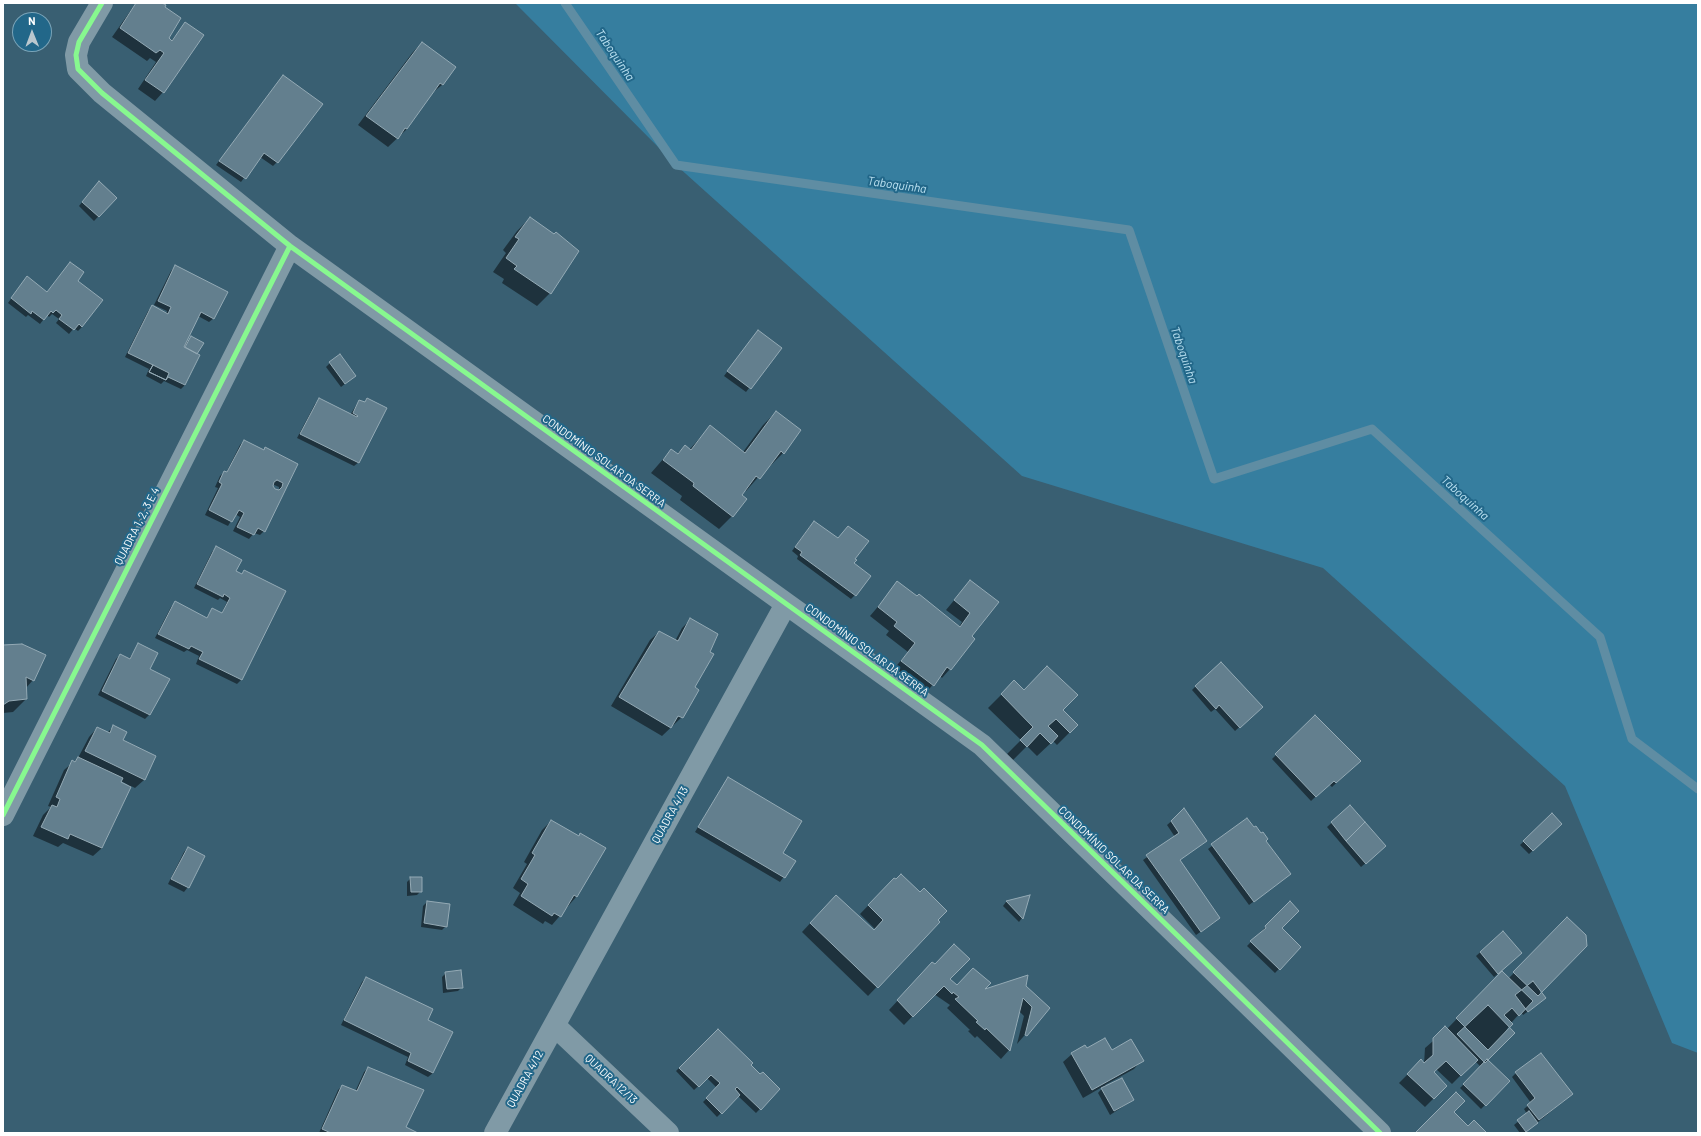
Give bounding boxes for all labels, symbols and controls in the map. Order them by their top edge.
north arrow [12,12,52,52]
text: N [28,14,36,27]
water label: Taboquinha [592,26,638,84]
water label: Taboquinha [867,174,927,196]
water label: Taboquinha [1168,325,1200,385]
street label: CONDOMÍNIO SOLAR DA SERRA [540,412,668,510]
water label: Taboquinha [1438,473,1492,523]
street label: QUADRA 1, 2, 3 E 4 [112,485,162,567]
street label: CONDOMÍNIO SOLAR DA SERRA [803,601,931,699]
street label: QUADRA 4/13 [649,784,691,846]
street label: CONDOMÍNIO SOLAR DA SERRA [1056,803,1172,917]
street label: QUADRA 4/12 [504,1048,546,1110]
street label: QUADRA 12/13 [582,1051,640,1107]

